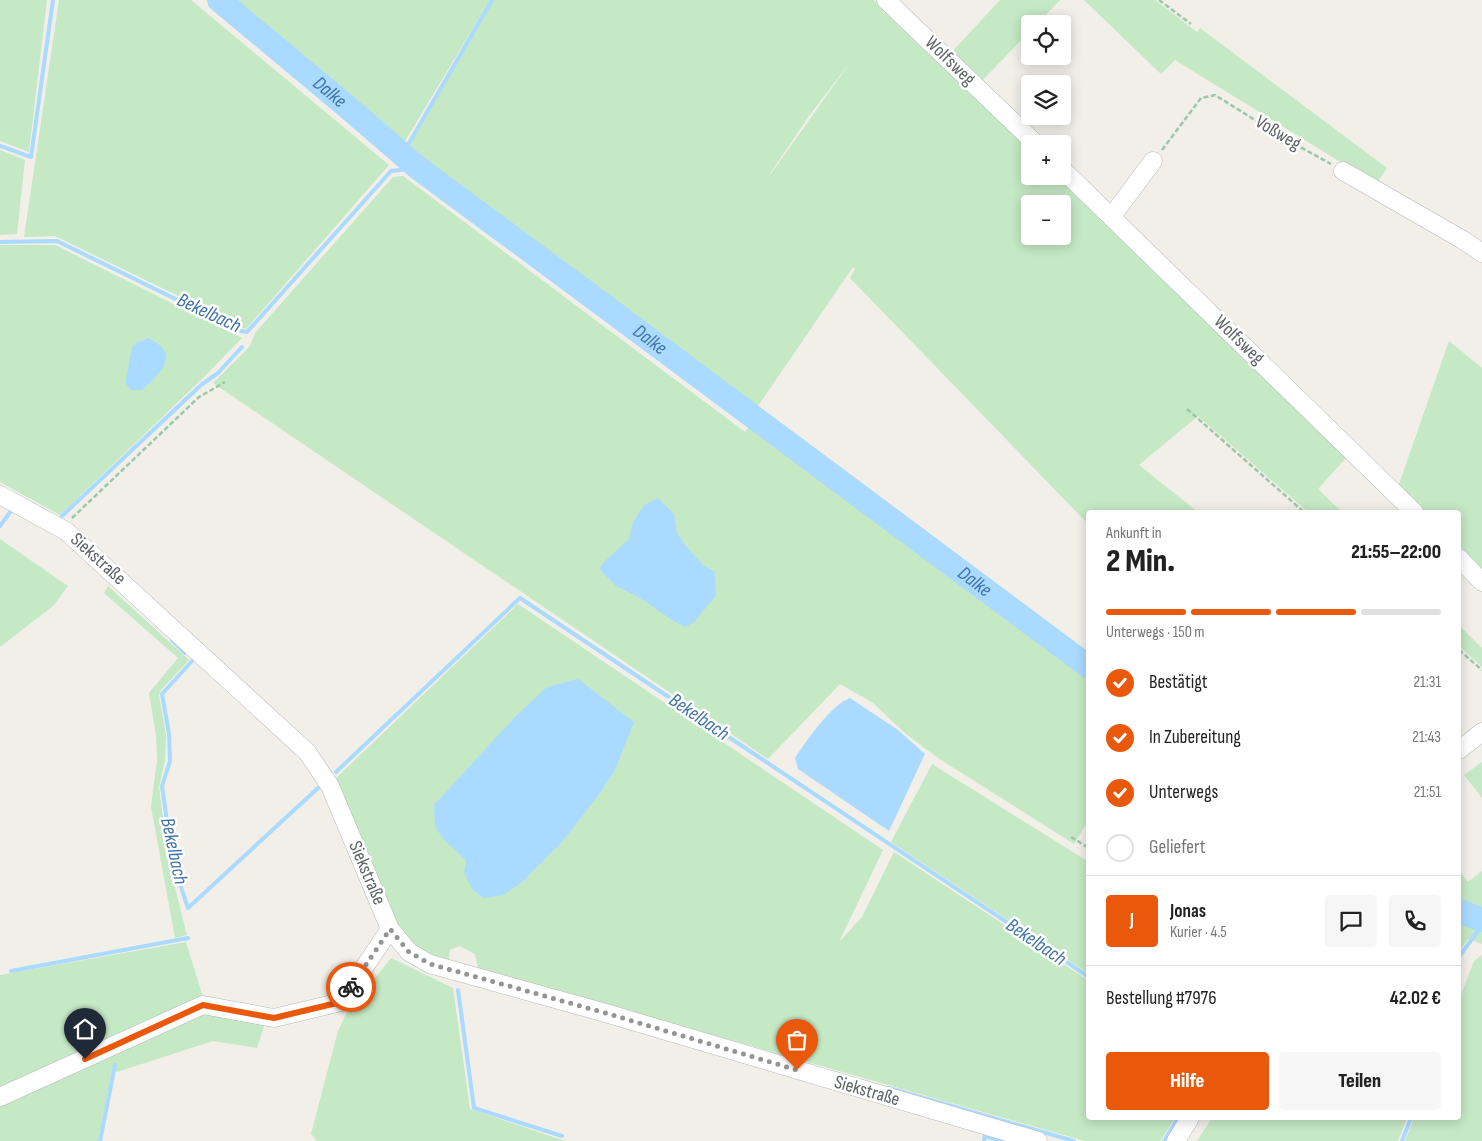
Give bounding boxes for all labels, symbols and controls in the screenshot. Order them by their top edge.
map controls [1021,15,1071,245]
button: locate [1021,15,1071,65]
street label: Wolfsweg [920,31,980,91]
water label: Dalke [308,71,351,113]
button: layers [1021,75,1071,125]
street label: Voßweg [1251,110,1305,156]
button: + [1021,135,1071,185]
button: − [1021,195,1071,245]
water label: Bekelbach [173,288,245,338]
street label: Wolfsweg [1209,310,1269,370]
water label: Dalke [628,319,672,360]
text: Ankunft in [1106,524,1162,543]
street label: Siekstraße [65,528,131,590]
text: 21:55–22:00 [1351,541,1441,564]
text: 2 Min. [1106,542,1175,581]
water label: Dalke [953,561,997,602]
text: Unterwegs · 150 m [1106,623,1205,642]
icon: check [1106,669,1134,697]
text: Bestätigt [1149,671,1208,694]
text: 21:31 [1413,673,1441,692]
water label: Bekelbach [664,688,734,746]
icon: check [1106,724,1134,752]
text: In Zubereitung [1149,726,1241,749]
text: 21:43 [1412,728,1441,747]
icon: check [1106,779,1134,807]
text: Unterwegs [1149,781,1218,804]
text: 21:51 [1414,783,1441,802]
water label: Bekelbach [155,815,193,887]
text: Geliefert [1149,836,1205,859]
street label: Siekstraße [343,838,391,908]
button: chat [1325,895,1377,947]
button: phone [1389,895,1441,947]
text: Jonas [1170,900,1206,923]
text: J [1130,909,1134,932]
water label: Bekelbach [1001,913,1071,971]
text: Kurier · 4.5 [1170,923,1227,942]
courier [326,962,376,1012]
icon: bike [337,973,365,1001]
text: Bestellung #7976 [1106,987,1217,1010]
text: 42.02 € [1390,987,1441,1010]
pin [64,1008,106,1059]
icon: home [71,1015,99,1043]
pin [776,1019,818,1070]
icon: bag [783,1026,811,1054]
button: Hilfe [1106,1052,1269,1110]
button: Teilen [1279,1052,1441,1110]
street label: Siekstraße [832,1071,902,1111]

